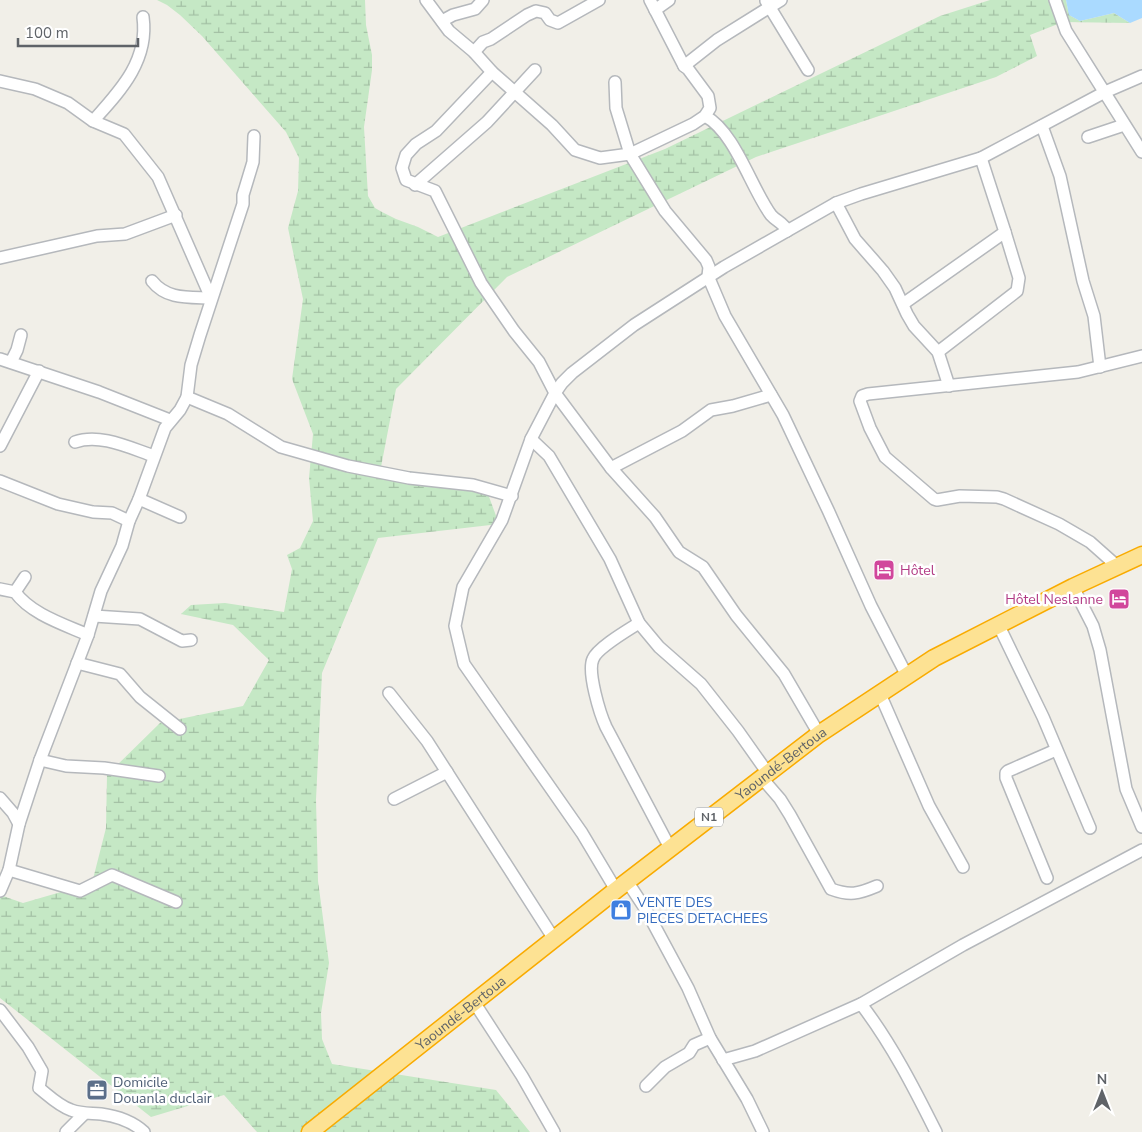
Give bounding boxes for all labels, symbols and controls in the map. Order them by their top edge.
scale bar [18,15,138,47]
text: 100 m [25,23,69,43]
hotel icon: Hôtel [872,558,896,582]
place label: Hôtel [900,561,936,580]
hotel icon: Hôtel Neslanne [1107,587,1131,611]
place label: Hôtel Neslanne [1005,590,1103,609]
street label: Yaoundé-Bertoua [731,723,830,805]
road number: N1 [695,808,723,826]
place label: VENTE DES PIECES DETACHEES [636,893,768,928]
shop icon: VENTE DES PIECES DETACHEES [609,898,633,922]
street label: Yaoundé-Bertoua [411,972,510,1056]
north arrow [1077,1067,1127,1117]
text: N [1097,1070,1107,1089]
place label: Domicile Douanla duclair [113,1073,212,1108]
office icon: Domicile Douanla duclair [85,1078,109,1102]

